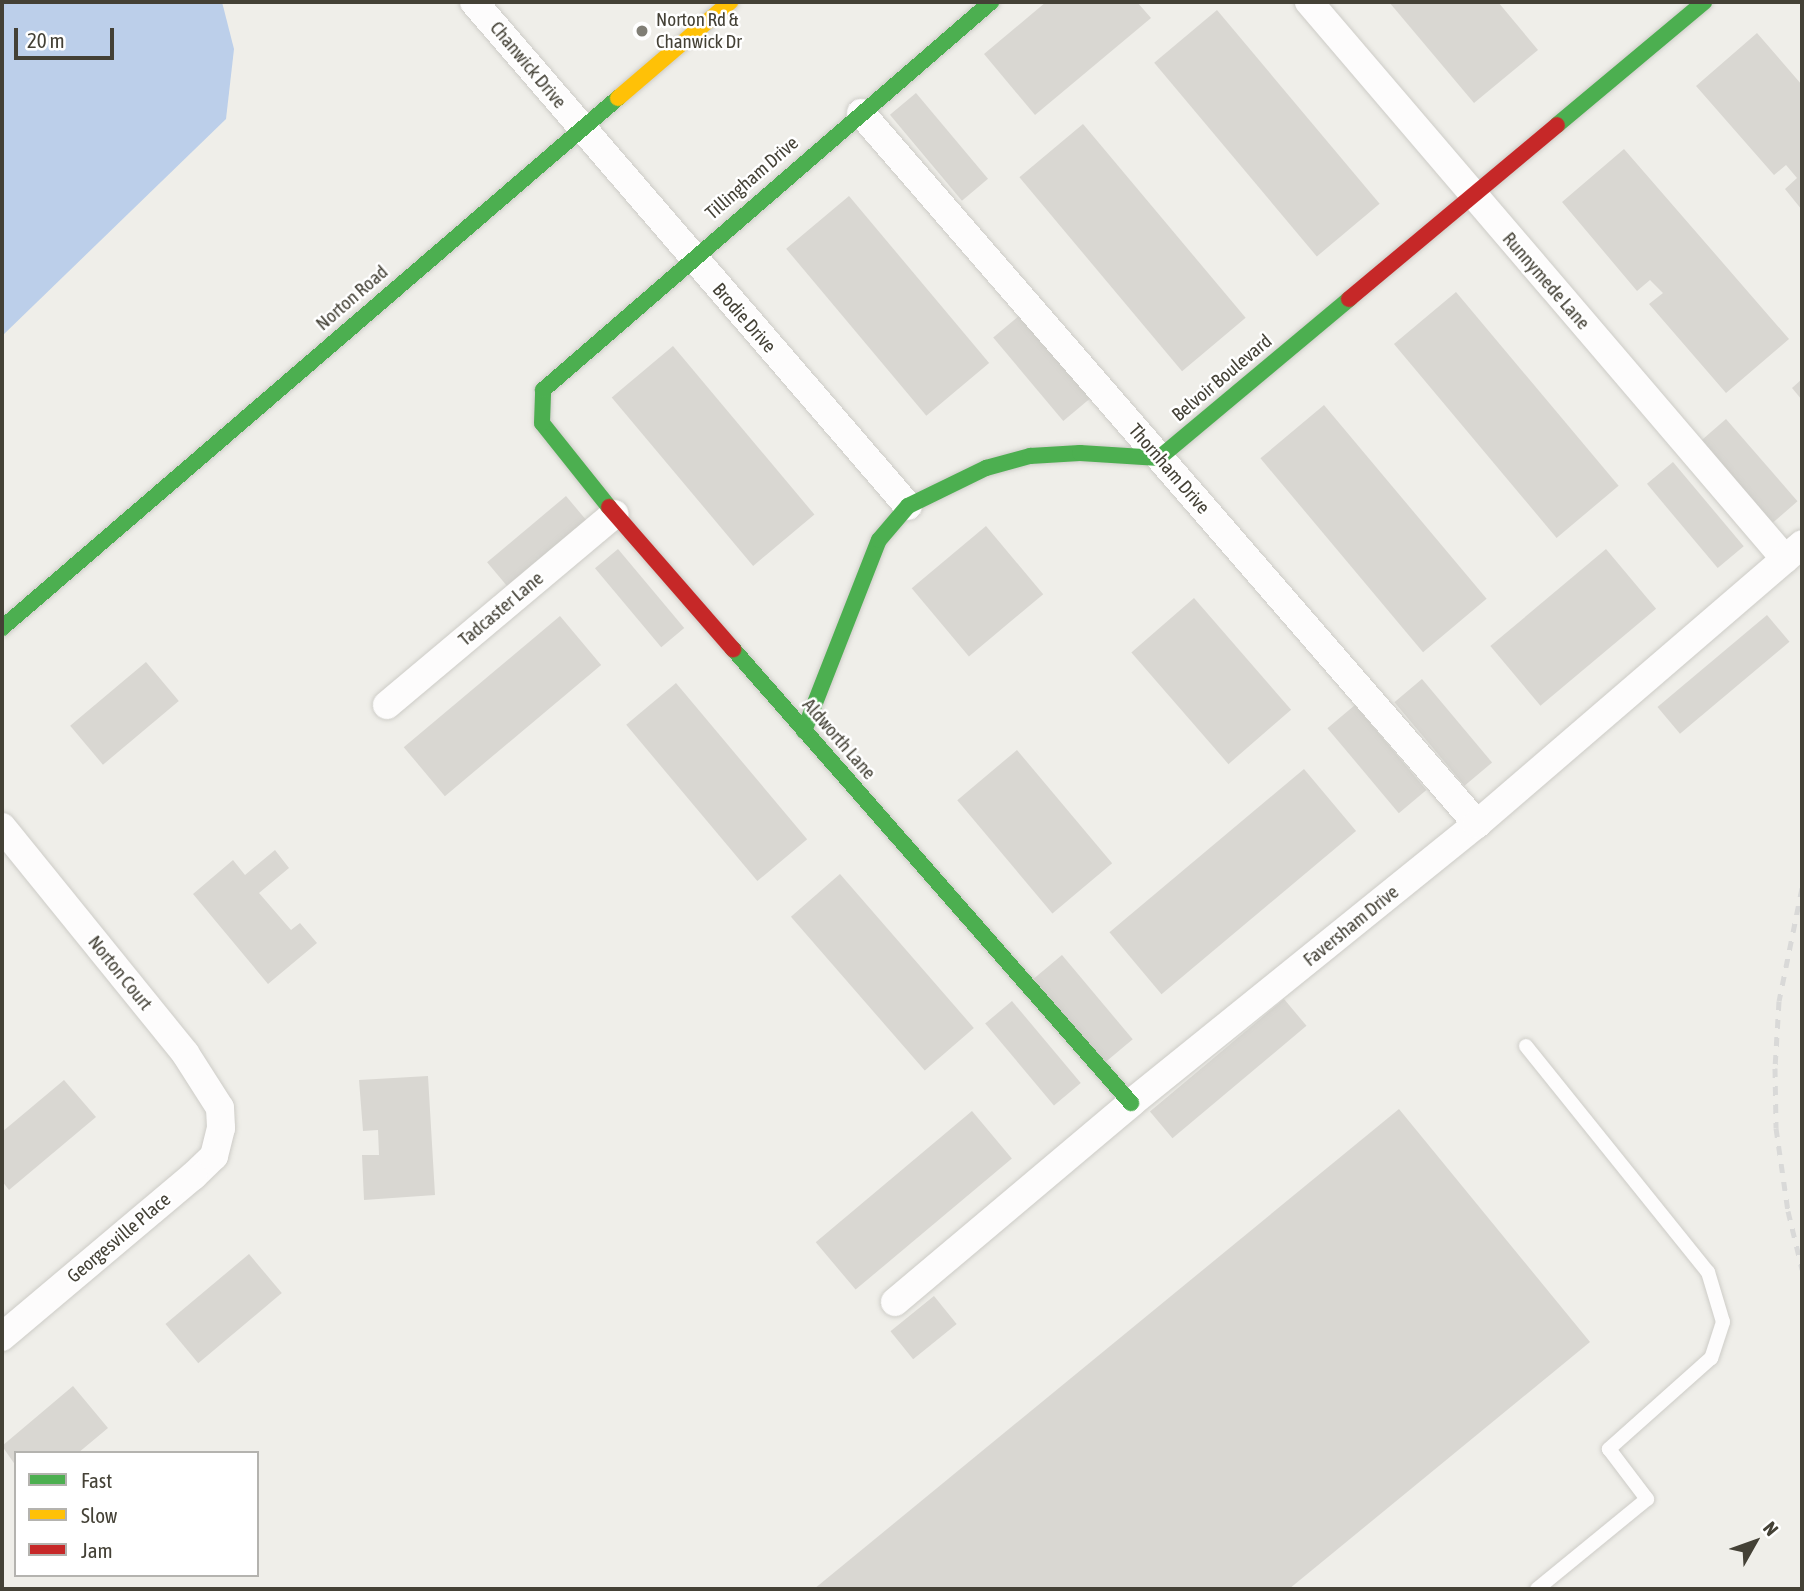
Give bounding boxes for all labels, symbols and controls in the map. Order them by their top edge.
place label: Norton Rd & Chanwick Dr [656,9,742,53]
scale bar [18,14,117,58]
street label: Chanwick Drive [485,17,571,113]
marker: Norton Rd & Chanwick Dr [634,23,650,39]
text: 20 m [27,28,65,52]
street label: Tillingham Drive [701,132,803,224]
street label: Runnymede Lane [1498,228,1594,334]
street label: Norton Road [311,261,393,335]
street label: Brodie Drive [708,278,780,358]
street label: Belvoir Boulevard [1168,330,1276,426]
street label: Thornham Drive [1124,419,1214,519]
street label: Tadcaster Lane [454,567,548,651]
street label: Aldworth Lane [798,694,880,784]
street label: Faversham Drive [1299,881,1403,971]
street label: Norton Court [83,931,157,1015]
street label: Georgesville Place [63,1188,175,1288]
legend [14,1451,259,1577]
text: Fast [81,1468,112,1492]
text: Slow [81,1503,117,1527]
north arrow [1720,1507,1790,1577]
text: N [1759,1517,1783,1540]
text: Jam [81,1538,113,1562]

